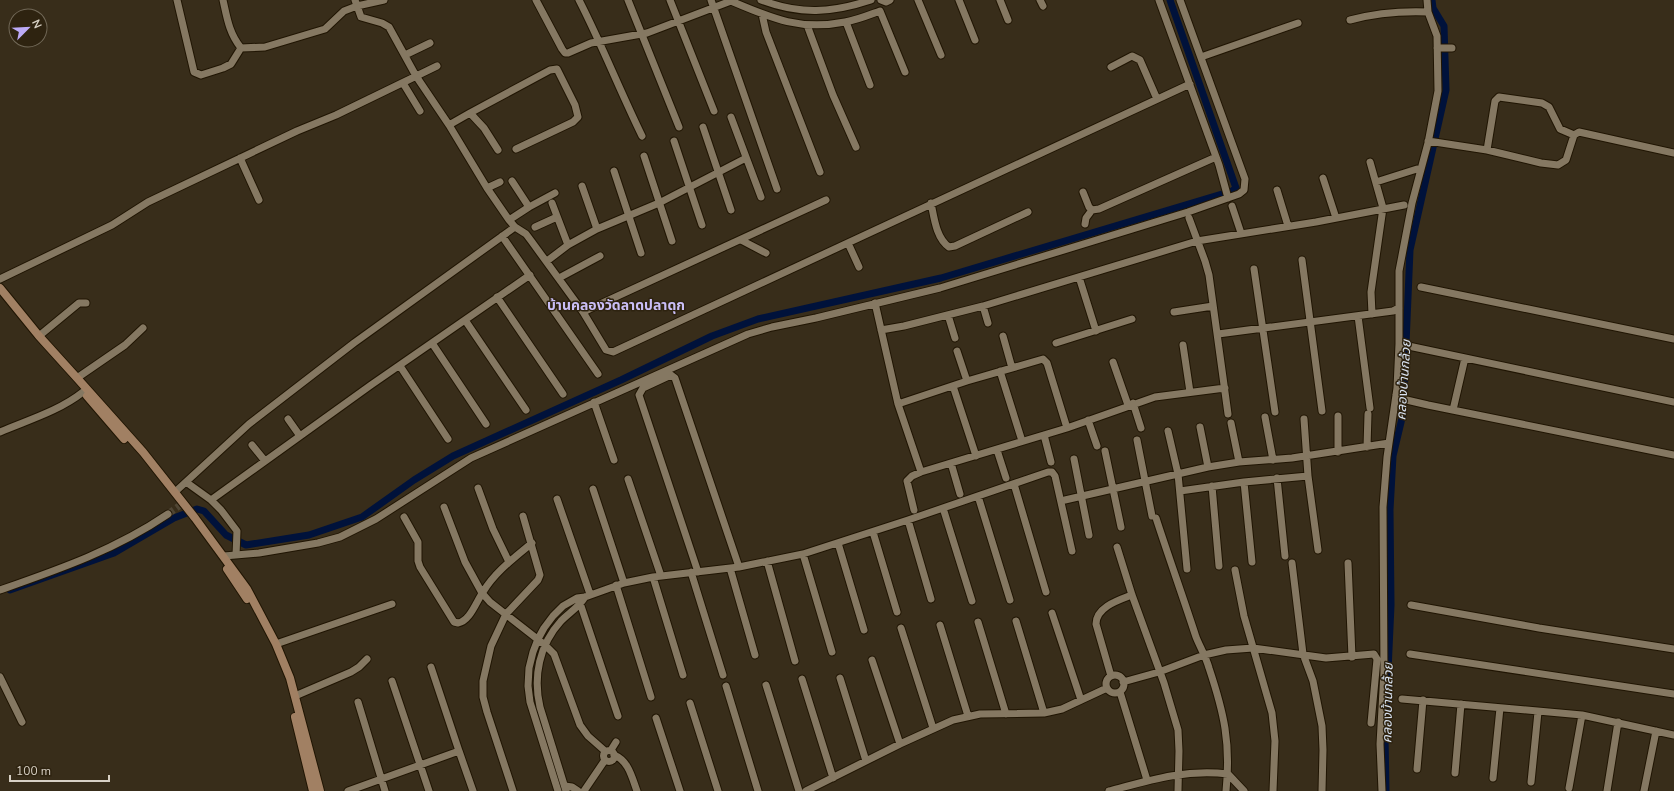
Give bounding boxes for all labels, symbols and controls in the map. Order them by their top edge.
north arrow [8,8,48,48]
text: N [28,17,45,31]
district label: บ้านคลองวัดลาดปลาดุก [547,296,685,315]
water label: คลองบ้านกล้วย [1392,338,1416,421]
water label: คลองบ้านกล้วย [1378,661,1398,743]
scale bar [10,757,109,783]
text: 100 m [16,763,51,779]

